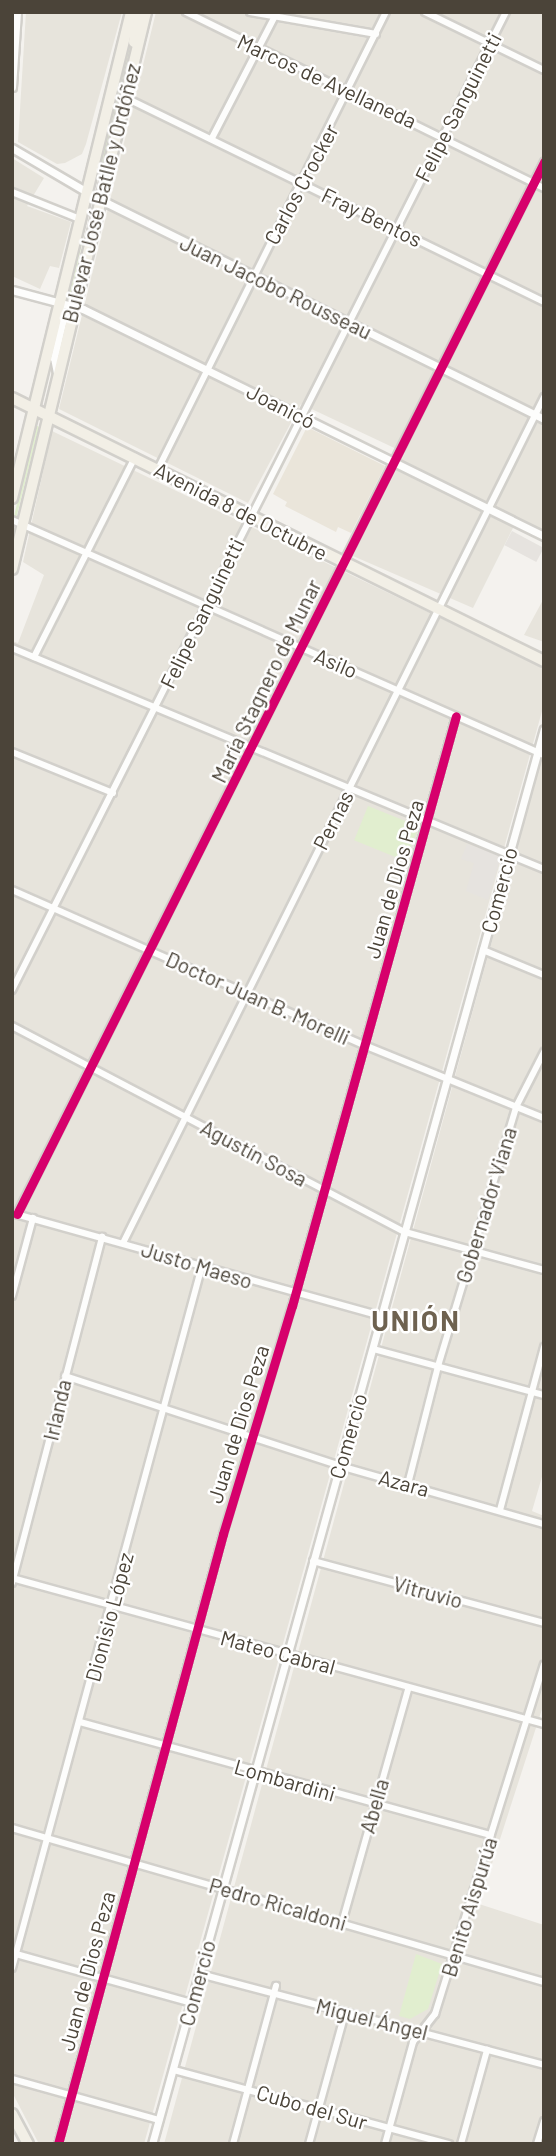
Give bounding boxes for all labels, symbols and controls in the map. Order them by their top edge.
street label: Marcos de Avellaneda [233,28,421,134]
street label: Felipe Sanguinetti [409,28,507,186]
street label: Bulevar José Batlle y Ordóñez [57,61,145,325]
street label: Carlos Crocker [259,119,343,249]
street label: Fray Bentos [318,182,426,252]
street label: Juan Jacobo Rousseau [176,230,376,344]
street label: Joanicó [243,378,319,434]
street label: Avenida 8 de Octubre [150,456,332,566]
street label: Felipe Sanguinetti [155,534,249,692]
street label: María Stagnero de Munar [206,575,326,787]
street label: Asilo [311,643,361,683]
street label: Pernas [307,786,359,854]
street label: Juan de Dios Peza [359,797,429,961]
street label: Comercio [475,844,523,936]
street label: Doctor Juan B. Morelli [162,946,354,1050]
street label: Agustín Sosa [196,1114,312,1192]
street label: Gobernador Viana [450,1124,522,1286]
street label: Justo Maeso [138,1236,256,1294]
district label: UNIÓN [372,1303,460,1337]
street label: Juan de Dios Peza [202,1342,274,1506]
street label: Irlanda [38,1377,76,1443]
street label: Comercio [324,1390,372,1482]
street label: Azara [376,1464,432,1502]
street label: Dionisio López [80,1550,138,1684]
street label: Vitruvio [390,1571,466,1613]
street label: Mateo Cabral [218,1625,338,1679]
street label: Lombardini [232,1754,338,1806]
street label: Abella [354,1776,394,1836]
street label: Benito Aispurúa [436,1834,502,1980]
street label: Pedro Ricaldoni [206,1872,350,1936]
street label: Juan de Dios Peza [54,1889,120,2053]
street label: Comercio [173,1937,221,2029]
street label: Miguel Ángel [313,1993,431,2045]
street label: Cubo del Sur [254,2079,370,2135]

